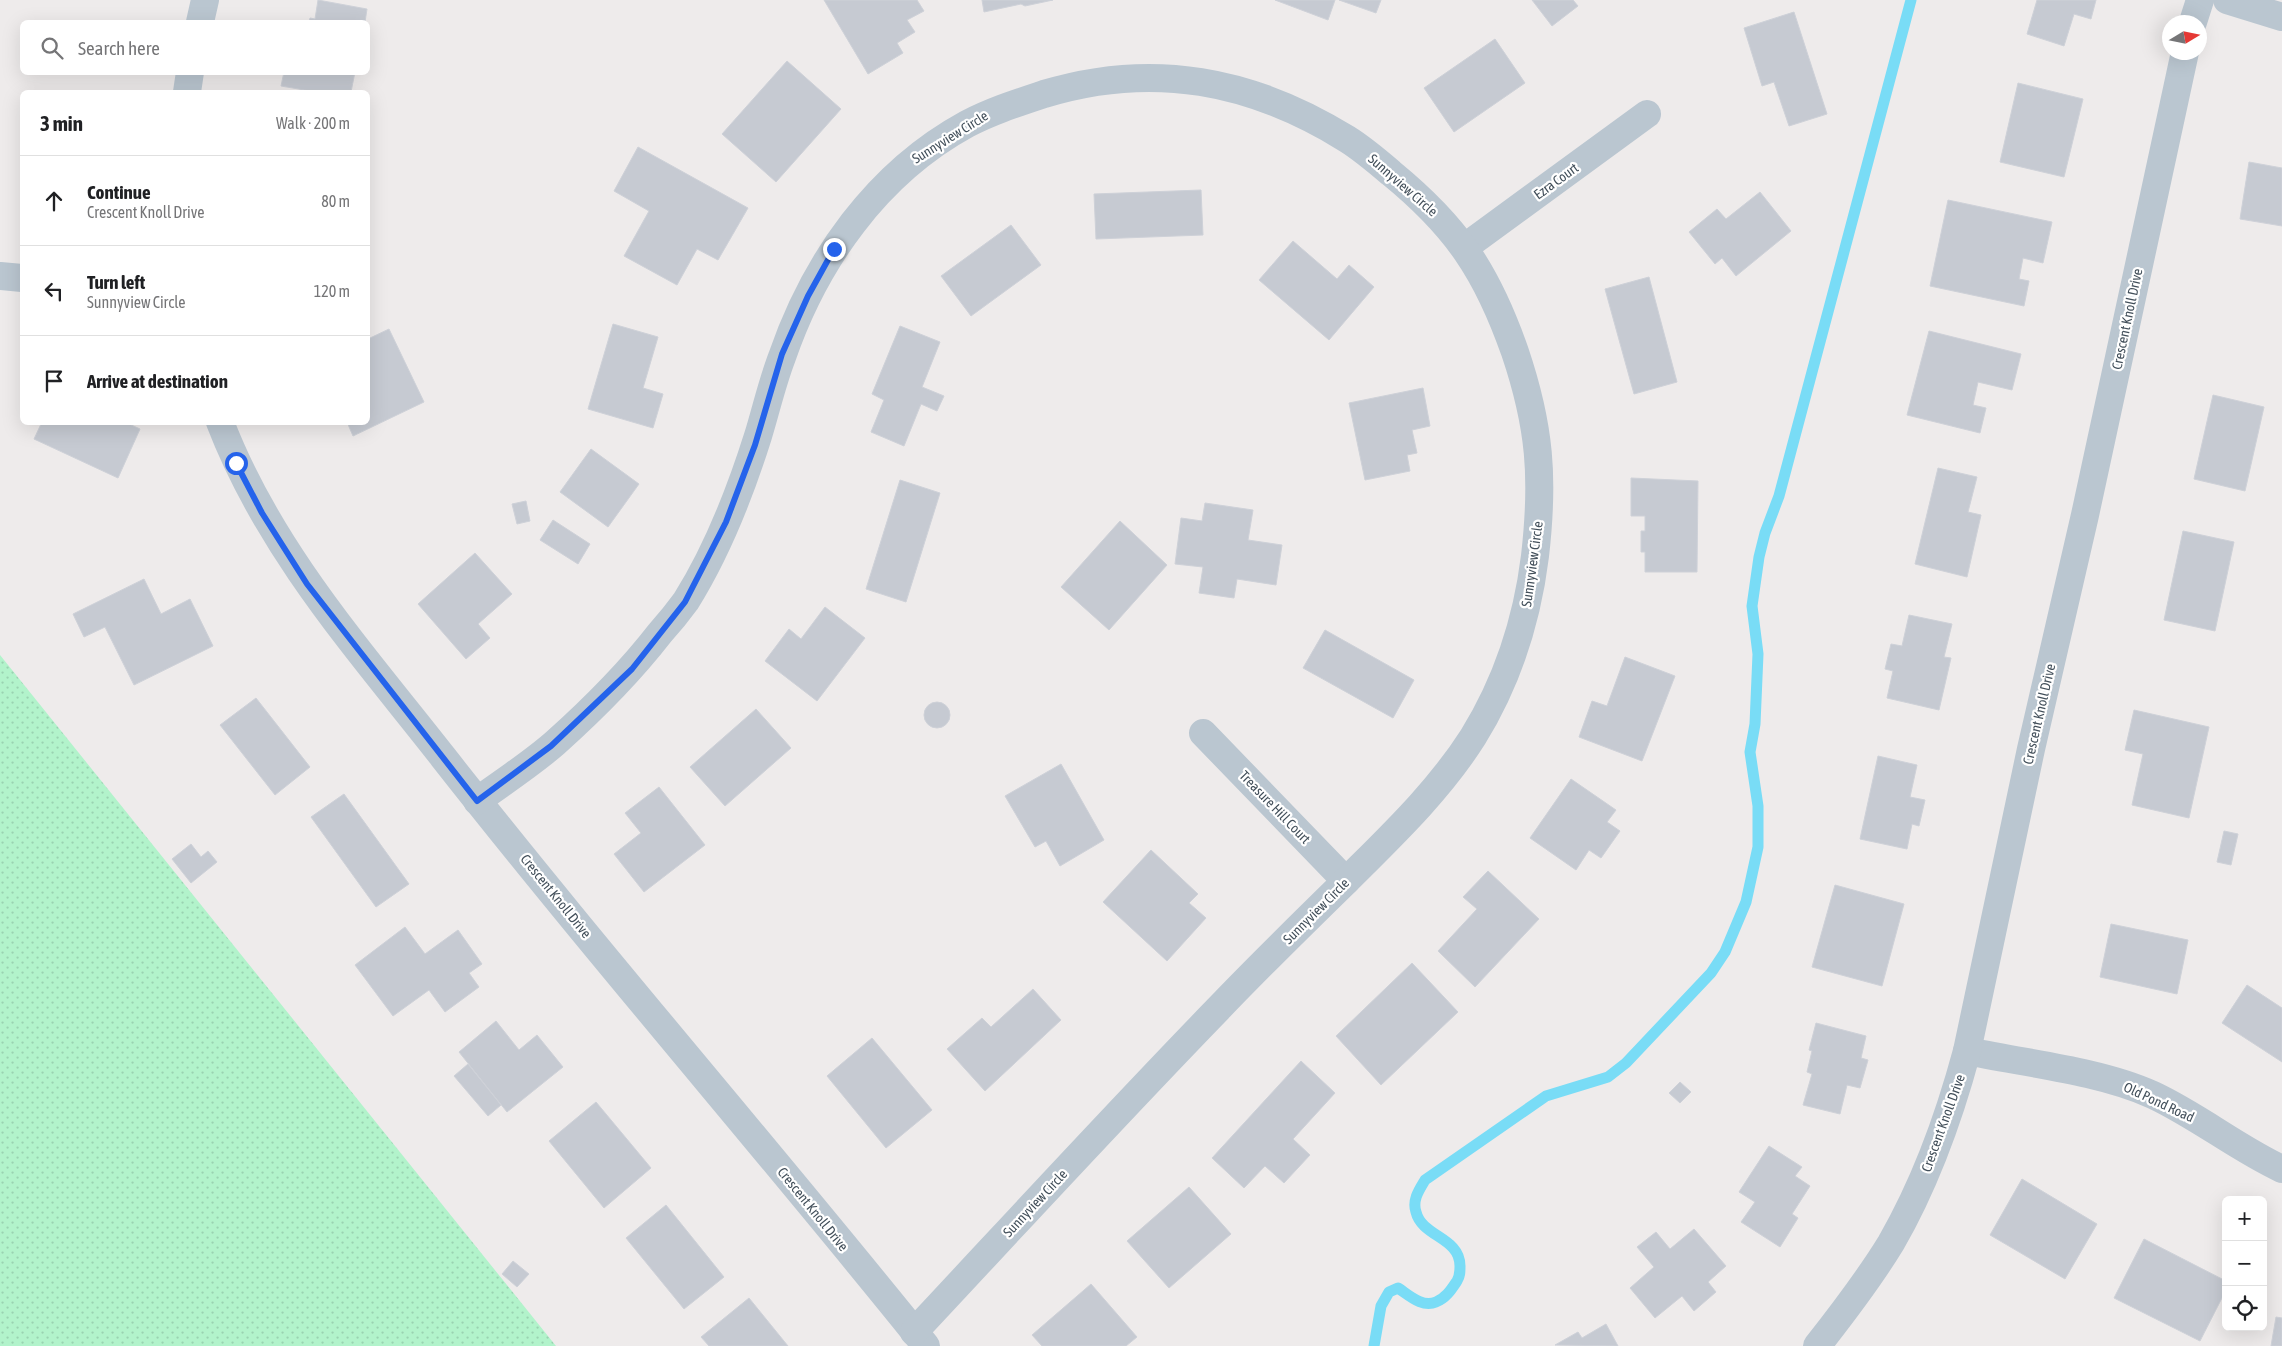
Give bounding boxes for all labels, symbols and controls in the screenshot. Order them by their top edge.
north arrow [2162,15,2207,60]
search box [20,20,370,75]
icon: search [38,34,66,62]
text: Search here [78,37,160,59]
street label: Sunnyview Circle [909,107,991,167]
text: 3 min [40,111,83,135]
text: Walk · 200 m [276,114,350,132]
street label: Sunnyview Circle [1365,151,1441,219]
street label: Ezra Court [1531,160,1581,202]
text: Continue [87,181,151,203]
icon: ahead [40,187,68,215]
text: 80 m [321,192,350,210]
text: Crescent Knoll Drive [87,203,204,221]
route end [823,238,846,261]
street label: Crescent Knoll Drive [2108,267,2146,371]
text: Turn left [87,271,145,293]
icon: left [40,277,68,305]
text: 120 m [314,282,350,300]
text: Sunnyview Circle [87,293,186,311]
icon: arrive [40,367,68,395]
text: Arrive at destination [87,370,228,392]
route start [225,452,248,475]
street label: Sunnyview Circle [1518,520,1546,608]
street label: Crescent Knoll Drive [2020,662,2058,766]
street label: Treasure Hill Court [1236,767,1314,847]
street label: Crescent Knoll Drive [517,851,595,941]
street label: Sunnyview Circle [1280,875,1352,947]
street label: Crescent Knoll Drive [1918,1072,1968,1174]
street label: Old Pond Road [2121,1079,2197,1125]
street label: Crescent Knoll Drive [774,1164,852,1254]
street label: Sunnyview Circle [1000,1166,1070,1240]
map controls [2222,1196,2267,1331]
button: + [2222,1196,2267,1241]
button: − [2222,1241,2267,1286]
button: locate [2222,1286,2267,1331]

